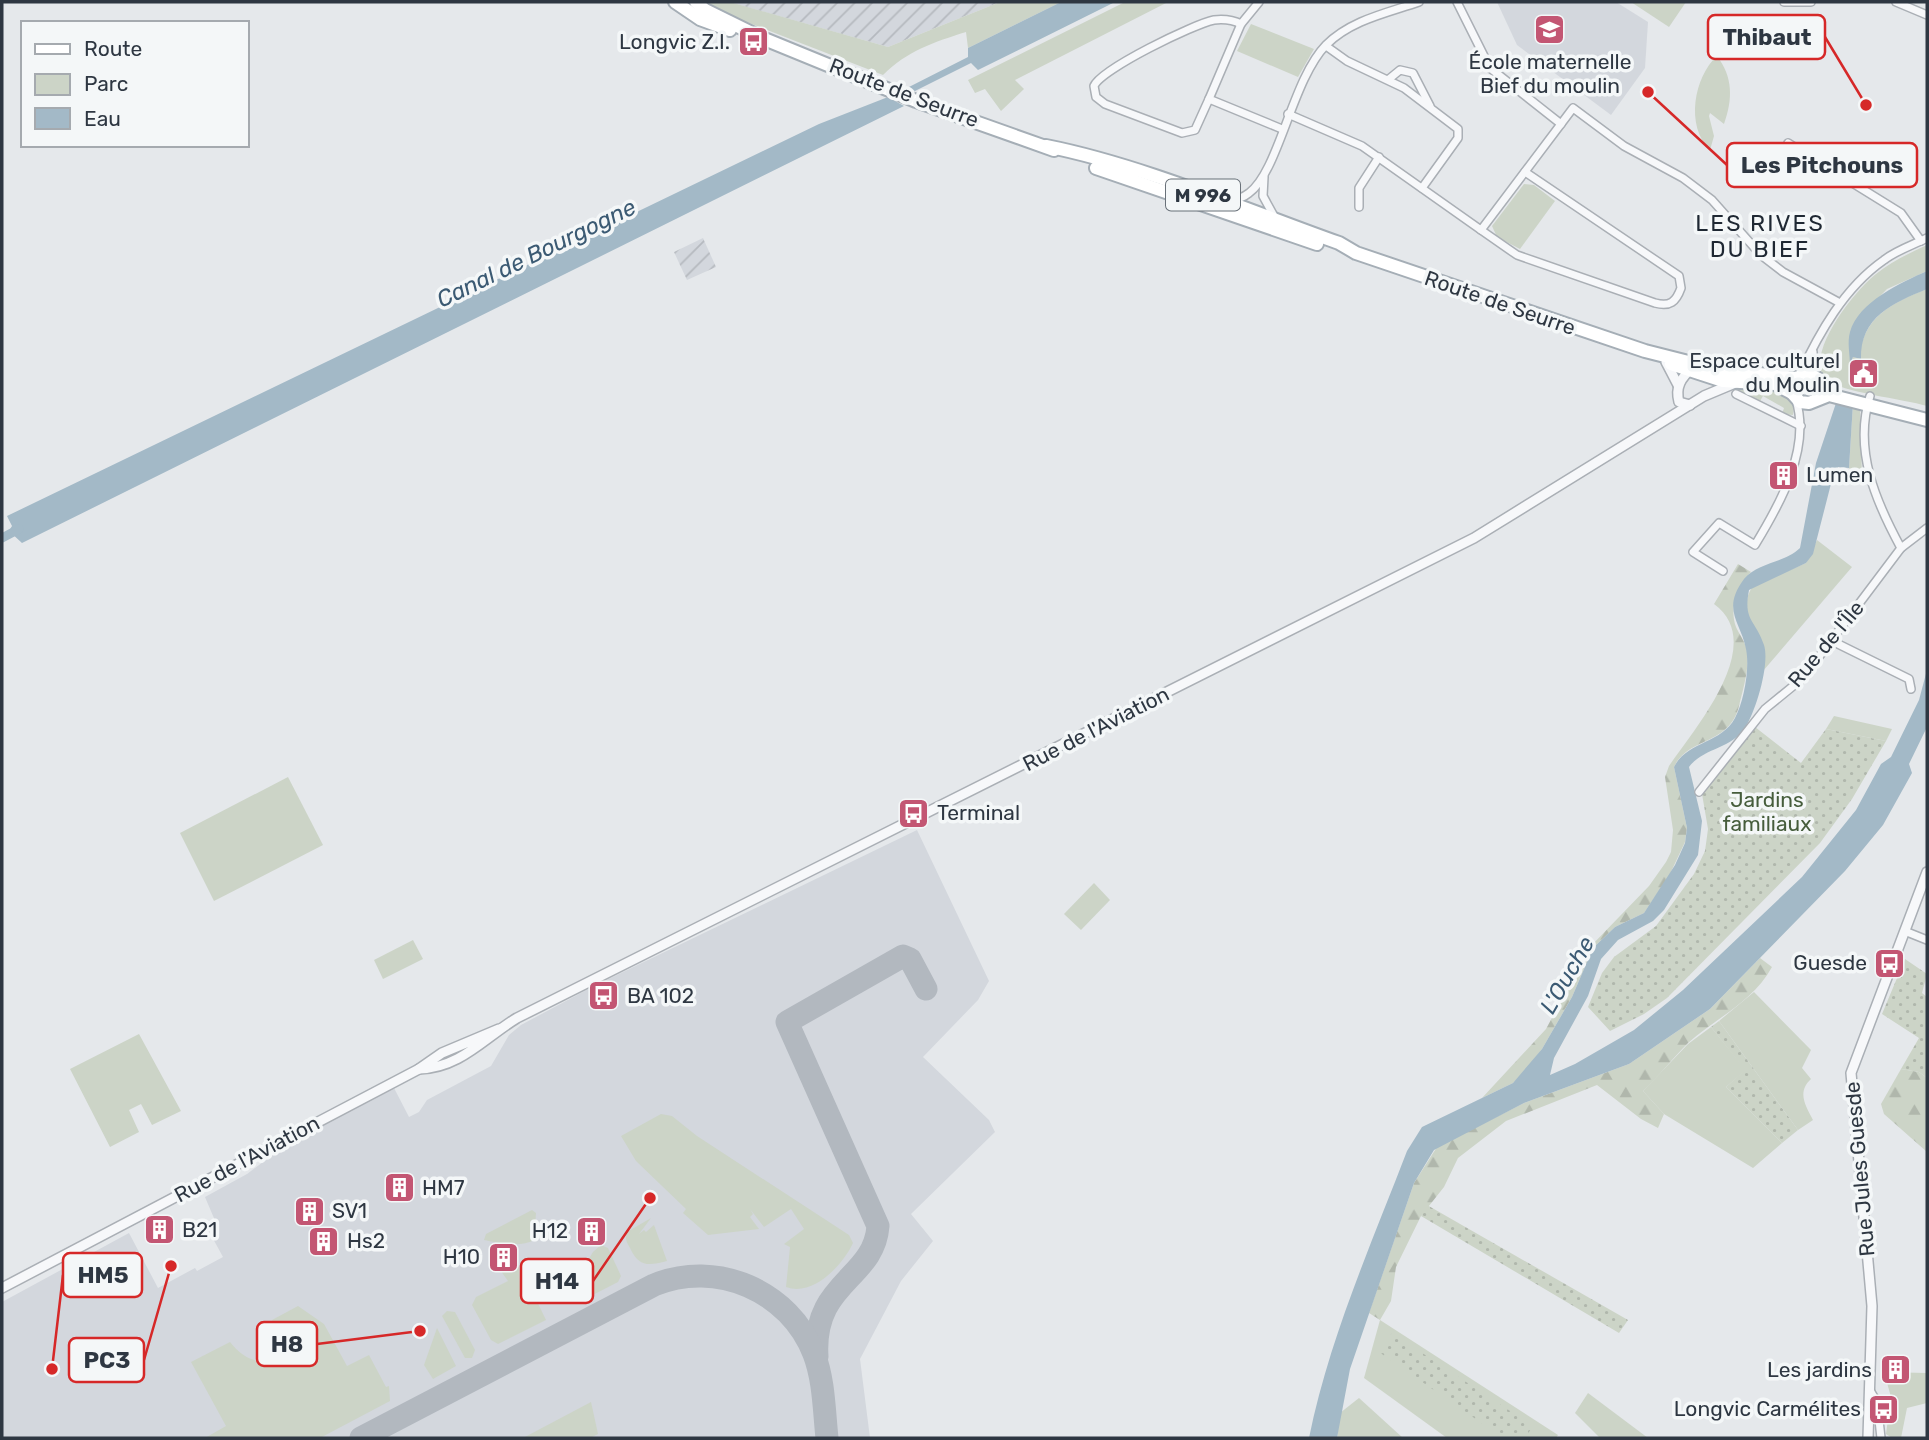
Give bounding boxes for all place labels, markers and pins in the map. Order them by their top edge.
school or university icon: École maternelle Bief du moulin [1533,13,1567,47]
callout: Thibaut [1708,15,1825,59]
bus stop icon: Longvic Z.I. [736,25,770,59]
place label: Longvic Z.I. [619,29,730,54]
place label: École maternelle Bief du moulin [1469,49,1631,98]
callout: Les Pitchouns [1727,143,1917,187]
place label: Espace culturel du Moulin [1689,348,1840,397]
public building icon: Espace culturel du Moulin [1846,356,1880,390]
building icon: Lumen [1766,458,1800,492]
place label: Lumen [1806,462,1873,487]
bus stop icon: Terminal [897,796,931,830]
place label: Terminal [937,800,1020,825]
bus stop icon: Guesde [1873,946,1907,980]
place label: Guesde [1793,950,1867,975]
bus stop icon: BA 102 [587,979,621,1013]
place label: BA 102 [627,983,694,1008]
building icon: HM7 [382,1171,416,1205]
place label: HM7 [422,1175,465,1200]
building icon: SV1 [292,1194,326,1228]
place label: SV1 [332,1198,367,1223]
building icon: B21 [142,1213,176,1247]
building icon: H12 [574,1214,608,1248]
place label: B21 [182,1217,217,1242]
place label: H12 [532,1218,568,1243]
building icon: Hs2 [307,1224,341,1258]
place label: Hs2 [347,1228,385,1253]
building icon: H10 [486,1240,520,1274]
place label: H10 [443,1244,480,1269]
callout: HM5 [63,1253,142,1297]
callout: H14 [521,1259,593,1303]
callout: H8 [257,1322,317,1366]
callout: PC3 [69,1338,144,1382]
building icon: Les jardins [1878,1353,1912,1387]
place label: Les jardins [1767,1357,1872,1382]
bus stop icon: Longvic Carmélites [1867,1392,1901,1426]
place label: Longvic Carmélites [1674,1396,1861,1421]

